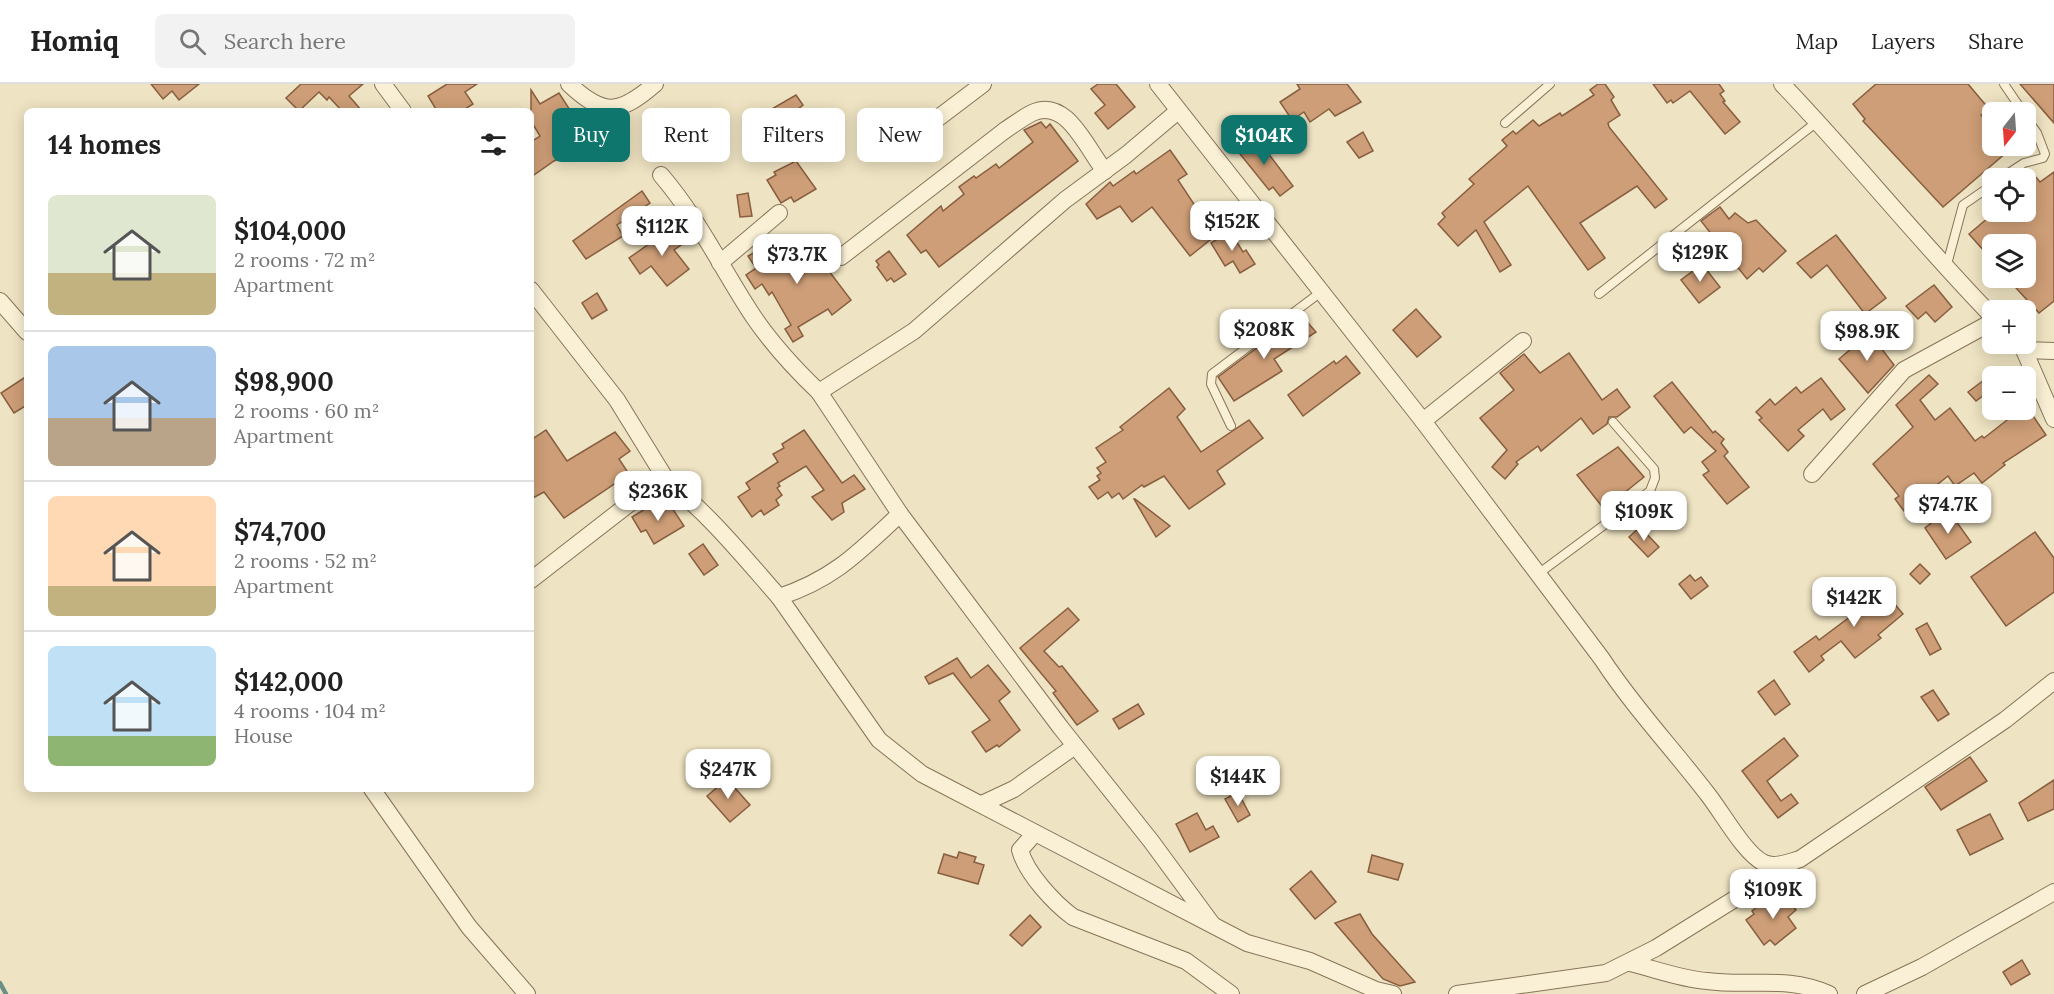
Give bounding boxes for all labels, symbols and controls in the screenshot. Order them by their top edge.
search box [155,14,575,68]
text: Homiq [30,23,119,59]
icon: search [176,25,209,58]
text: Search here [224,27,346,55]
text: Map [1795,28,1838,55]
text: Layers [1871,28,1935,55]
text: Share [1968,28,2024,55]
north arrow [1982,102,2036,156]
map controls [1982,102,2036,420]
chip: Buy [552,108,630,162]
chip: Rent [642,108,730,162]
chip: Filters [742,108,845,162]
chip: New [857,108,943,162]
pin: $104K [1222,115,1306,166]
text: $104K [1235,122,1293,147]
text: 14 homes [48,128,161,161]
icon: filters [477,128,510,161]
button: locate [1982,168,2036,222]
pin: $152K [1190,201,1274,252]
pin: $112K [620,206,704,257]
text: $152K [1204,208,1260,233]
text: $112K [636,213,688,238]
text: $104,000 [234,214,346,247]
icon: home [96,219,168,291]
pin: $129K [1658,232,1742,283]
pin: $73.7K [748,234,846,285]
button: layers [1982,234,2036,288]
text: $129K [1672,239,1728,264]
text: $73.7K [767,241,827,266]
text: 2 rooms · 72 m² [234,247,375,272]
text: Apartment [234,272,334,297]
button: + [1982,300,2036,354]
pin: $208K [1222,309,1306,360]
pin: $98.9K [1818,311,1916,362]
text: $208K [1234,316,1294,341]
text: $98.9K [1834,318,1900,343]
text: $98,900 [234,365,334,398]
button: − [1982,366,2036,420]
icon: home [96,370,168,442]
text: 2 rooms · 60 m² [234,398,379,423]
text: Apartment [234,423,334,448]
pin: $236K [616,471,700,522]
text: $236K [628,478,688,503]
pin: $74.7K [1899,484,1997,535]
pin: $109K [1602,491,1686,542]
text: $74.7K [1918,491,1978,516]
text: $109K [1615,498,1673,523]
text: $74,700 [234,515,326,548]
icon: home [96,520,168,592]
text: 2 rooms · 52 m² [234,548,377,573]
text: Apartment [234,573,334,598]
pin: $142K [1812,577,1896,628]
text: $142K [1826,584,1882,609]
text: $142,000 [234,665,344,698]
icon: home [96,670,168,742]
text: 4 rooms · 104 m² [234,698,386,723]
text: House [234,723,293,748]
pin: $247K [686,749,770,800]
text: $247K [700,756,756,781]
pin: $144K [1196,756,1280,807]
text: $144K [1210,763,1266,788]
pin: $109K [1731,869,1815,920]
text: $109K [1744,876,1802,901]

